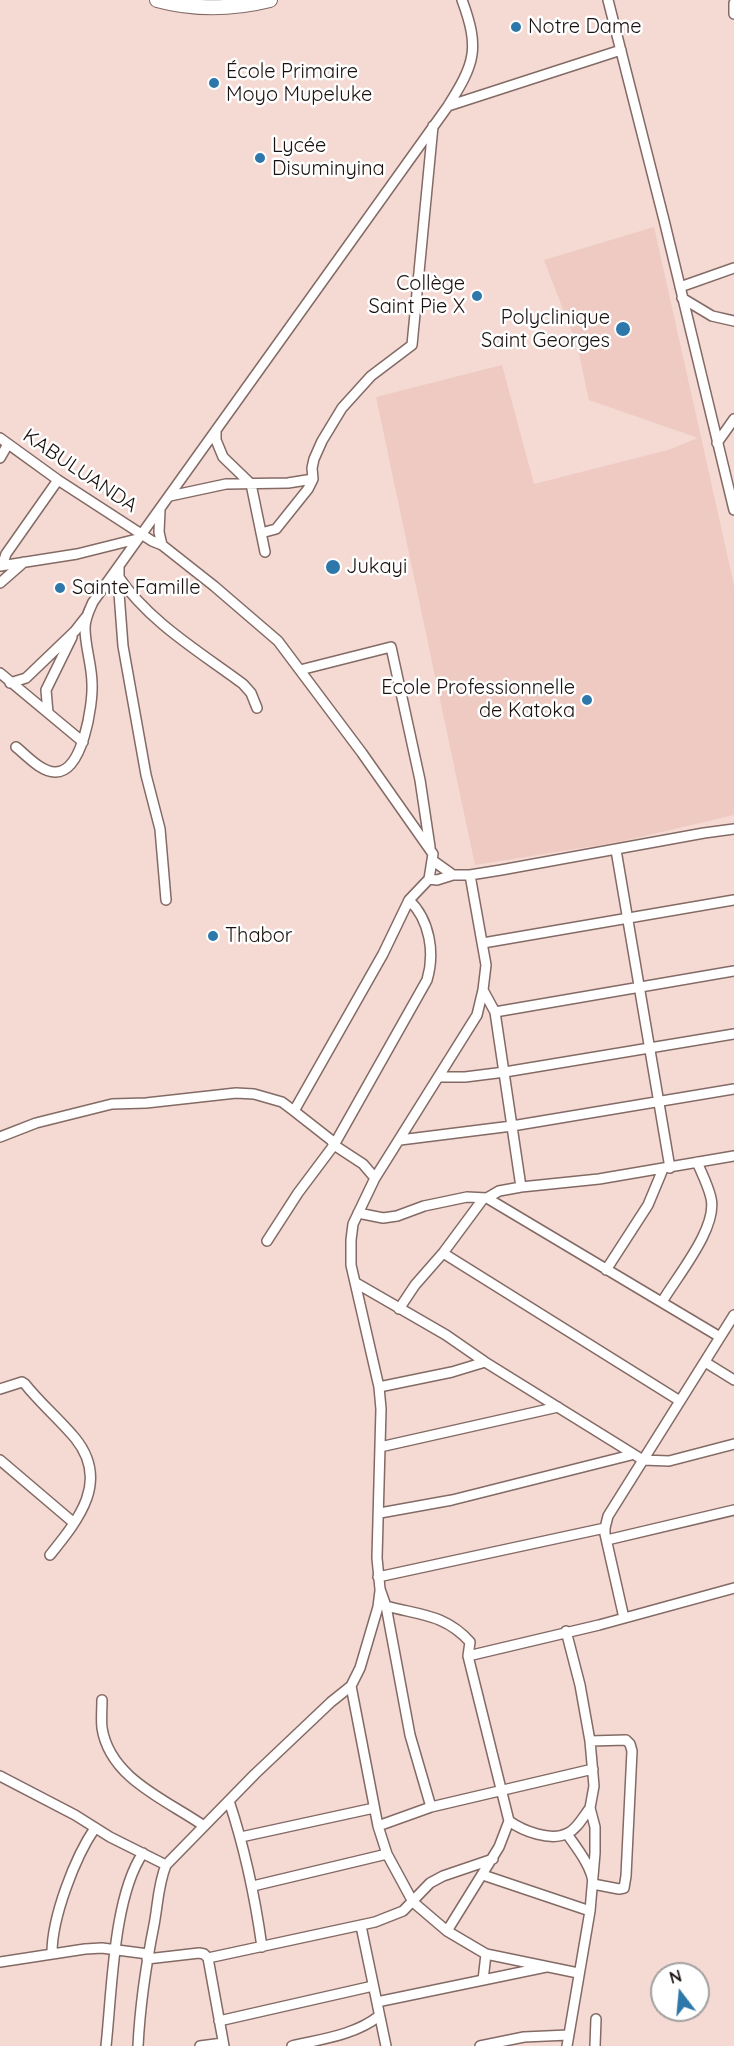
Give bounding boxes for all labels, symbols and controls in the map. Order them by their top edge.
place label: Notre Dame [528,15,641,39]
marker: Notre Dame [509,20,523,34]
place label: École Primaire Moyo Mupeluke [226,60,372,107]
marker: École Primaire Moyo Mupeluke [207,76,221,90]
place label: Lycée Disuminyina [272,134,385,181]
marker: Lycée Disuminyina [253,151,267,165]
place label: Collège Saint Pie X [368,272,465,319]
marker: Collège Saint Pie X [470,289,484,303]
place label: Polyclinique Saint Georges [481,306,610,353]
marker: Polyclinique Saint Georges [614,320,632,338]
street label: KABULUANDA [18,424,142,518]
place label: Jukayi [346,555,407,579]
marker: Jukayi [324,558,342,576]
place label: Sainte Famille [72,576,200,600]
marker: Sainte Famille [53,581,67,595]
place label: Ecole Professionnelle de Katoka [381,676,575,723]
marker: Ecole Professionnelle de Katoka [580,693,594,707]
place label: Thabor [225,924,292,948]
marker: Thabor [206,929,220,943]
north arrow [650,1962,710,2022]
text: N [667,1965,684,1988]

